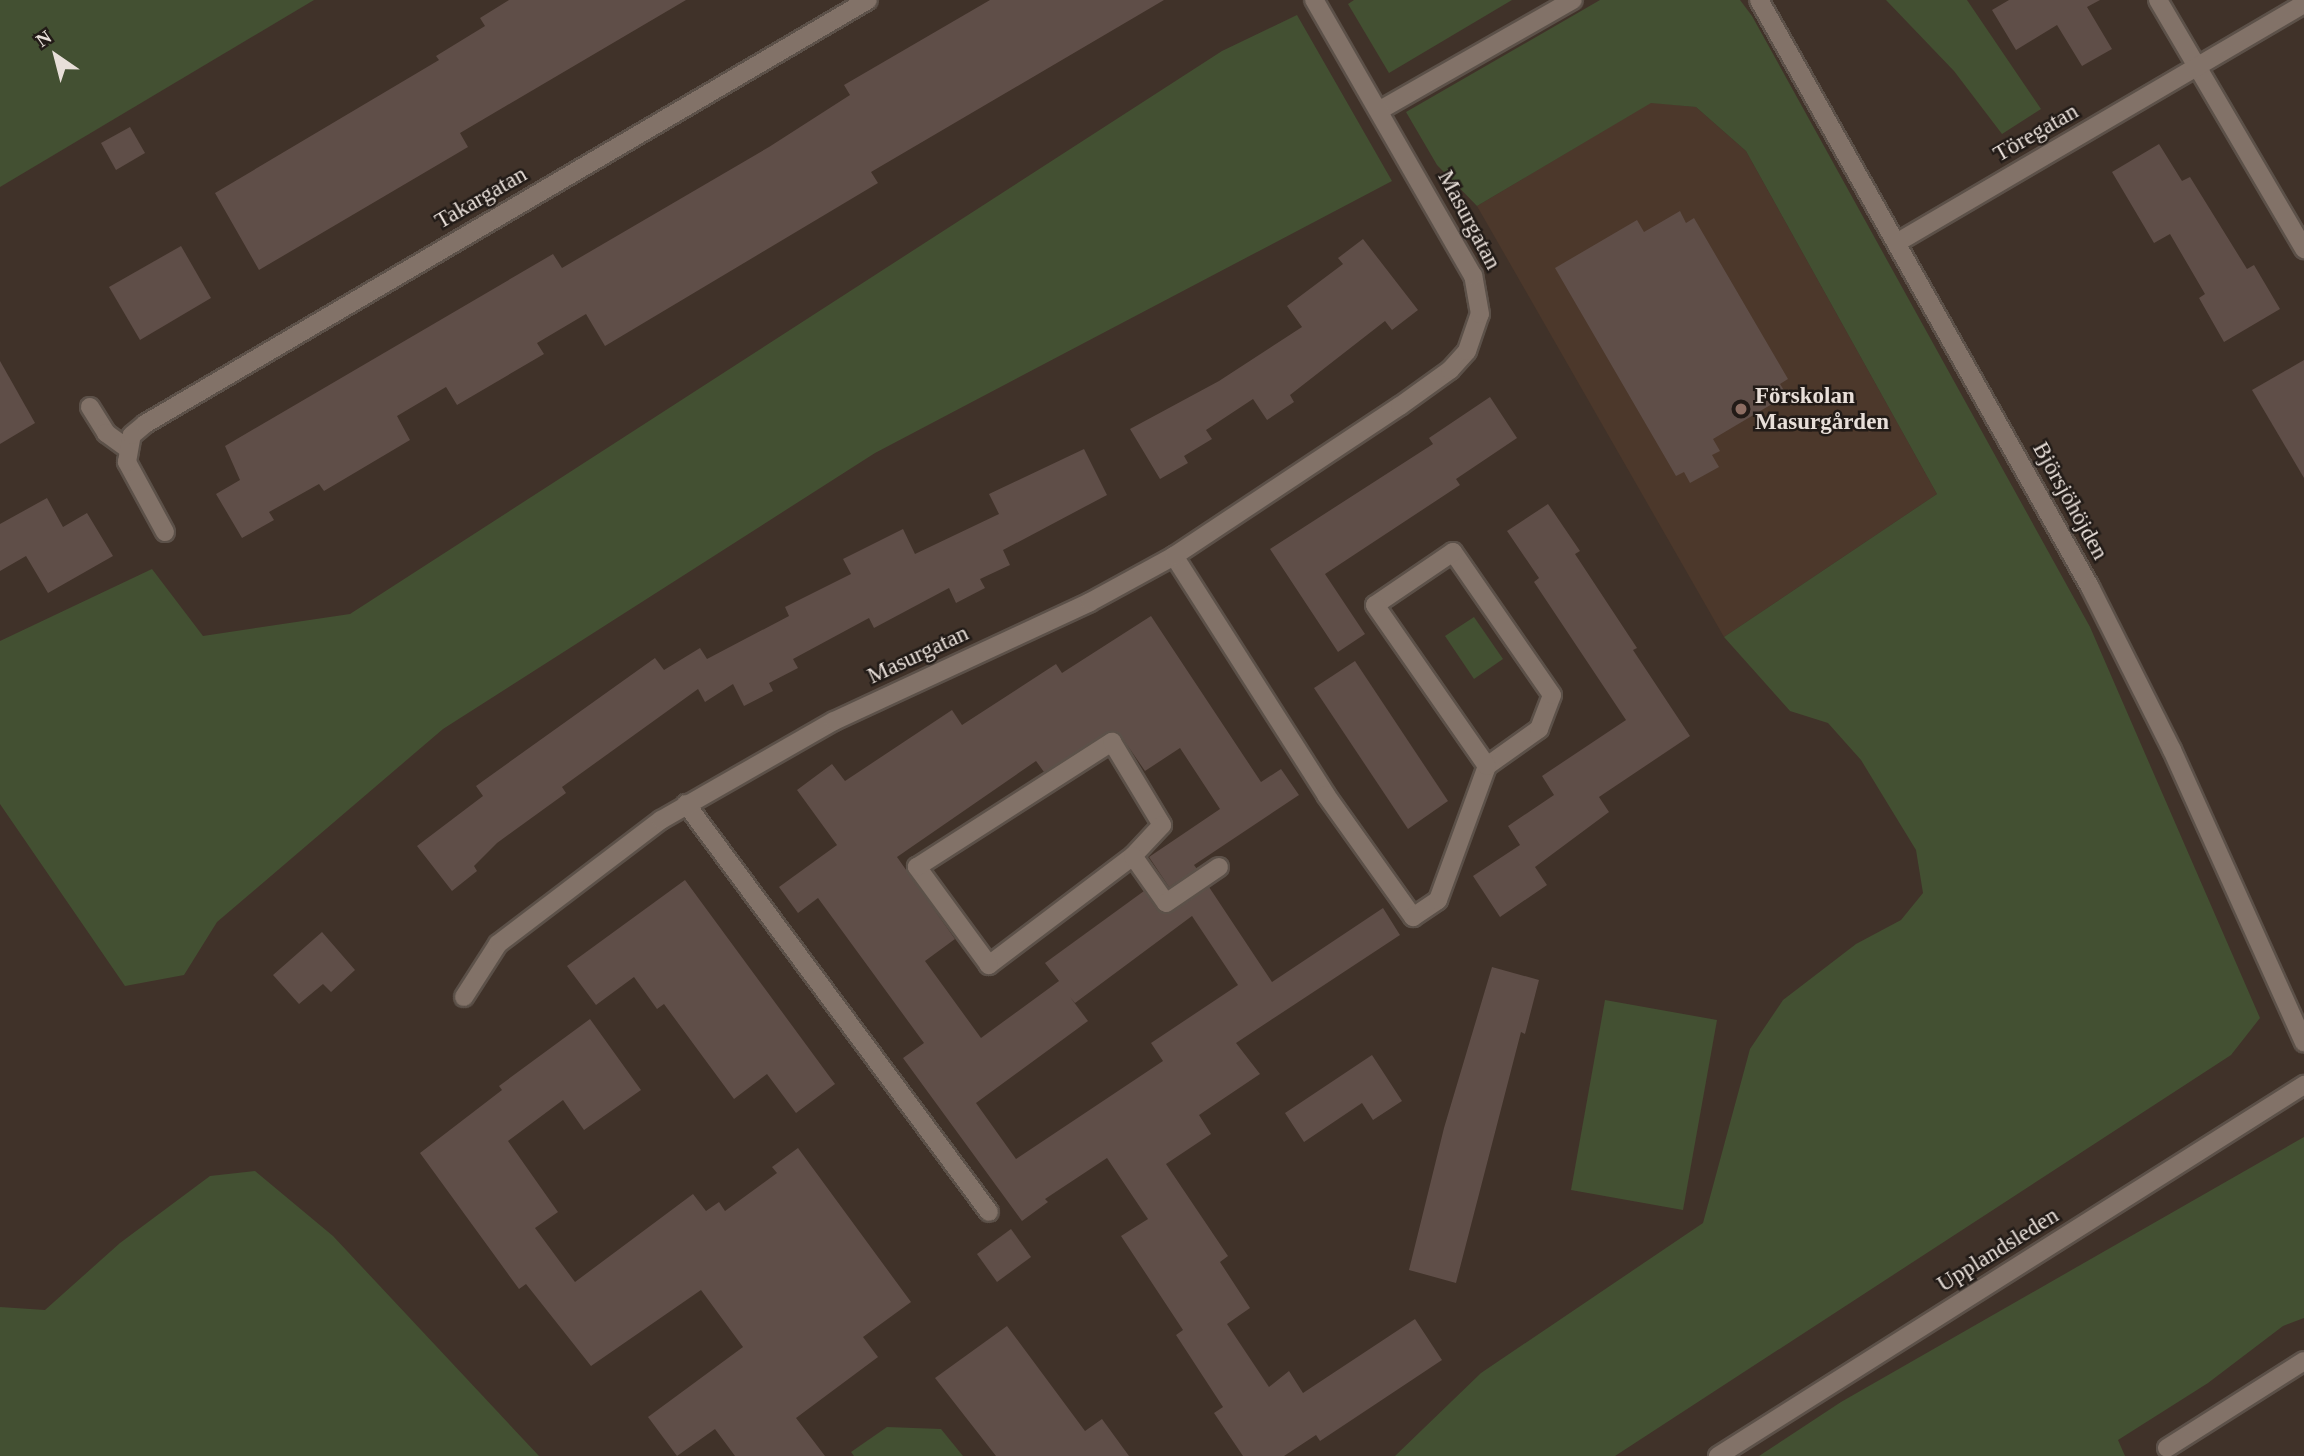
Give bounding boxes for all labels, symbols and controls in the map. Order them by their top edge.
north arrow [21,21,91,91]
text: N [32,26,55,51]
street label: Töregatan [1989,98,2083,168]
street label: Takargatan [430,161,532,235]
street label: Masurgatan [1431,166,1507,274]
place label: Förskolan Masurgården [1755,382,1889,436]
marker: Förskolan Masurgården [1733,401,1749,417]
street label: Björsjöhöjden [2026,437,2114,565]
street label: Masurgatan [863,620,973,690]
street label: Upplandsleden [1932,1202,2064,1298]

